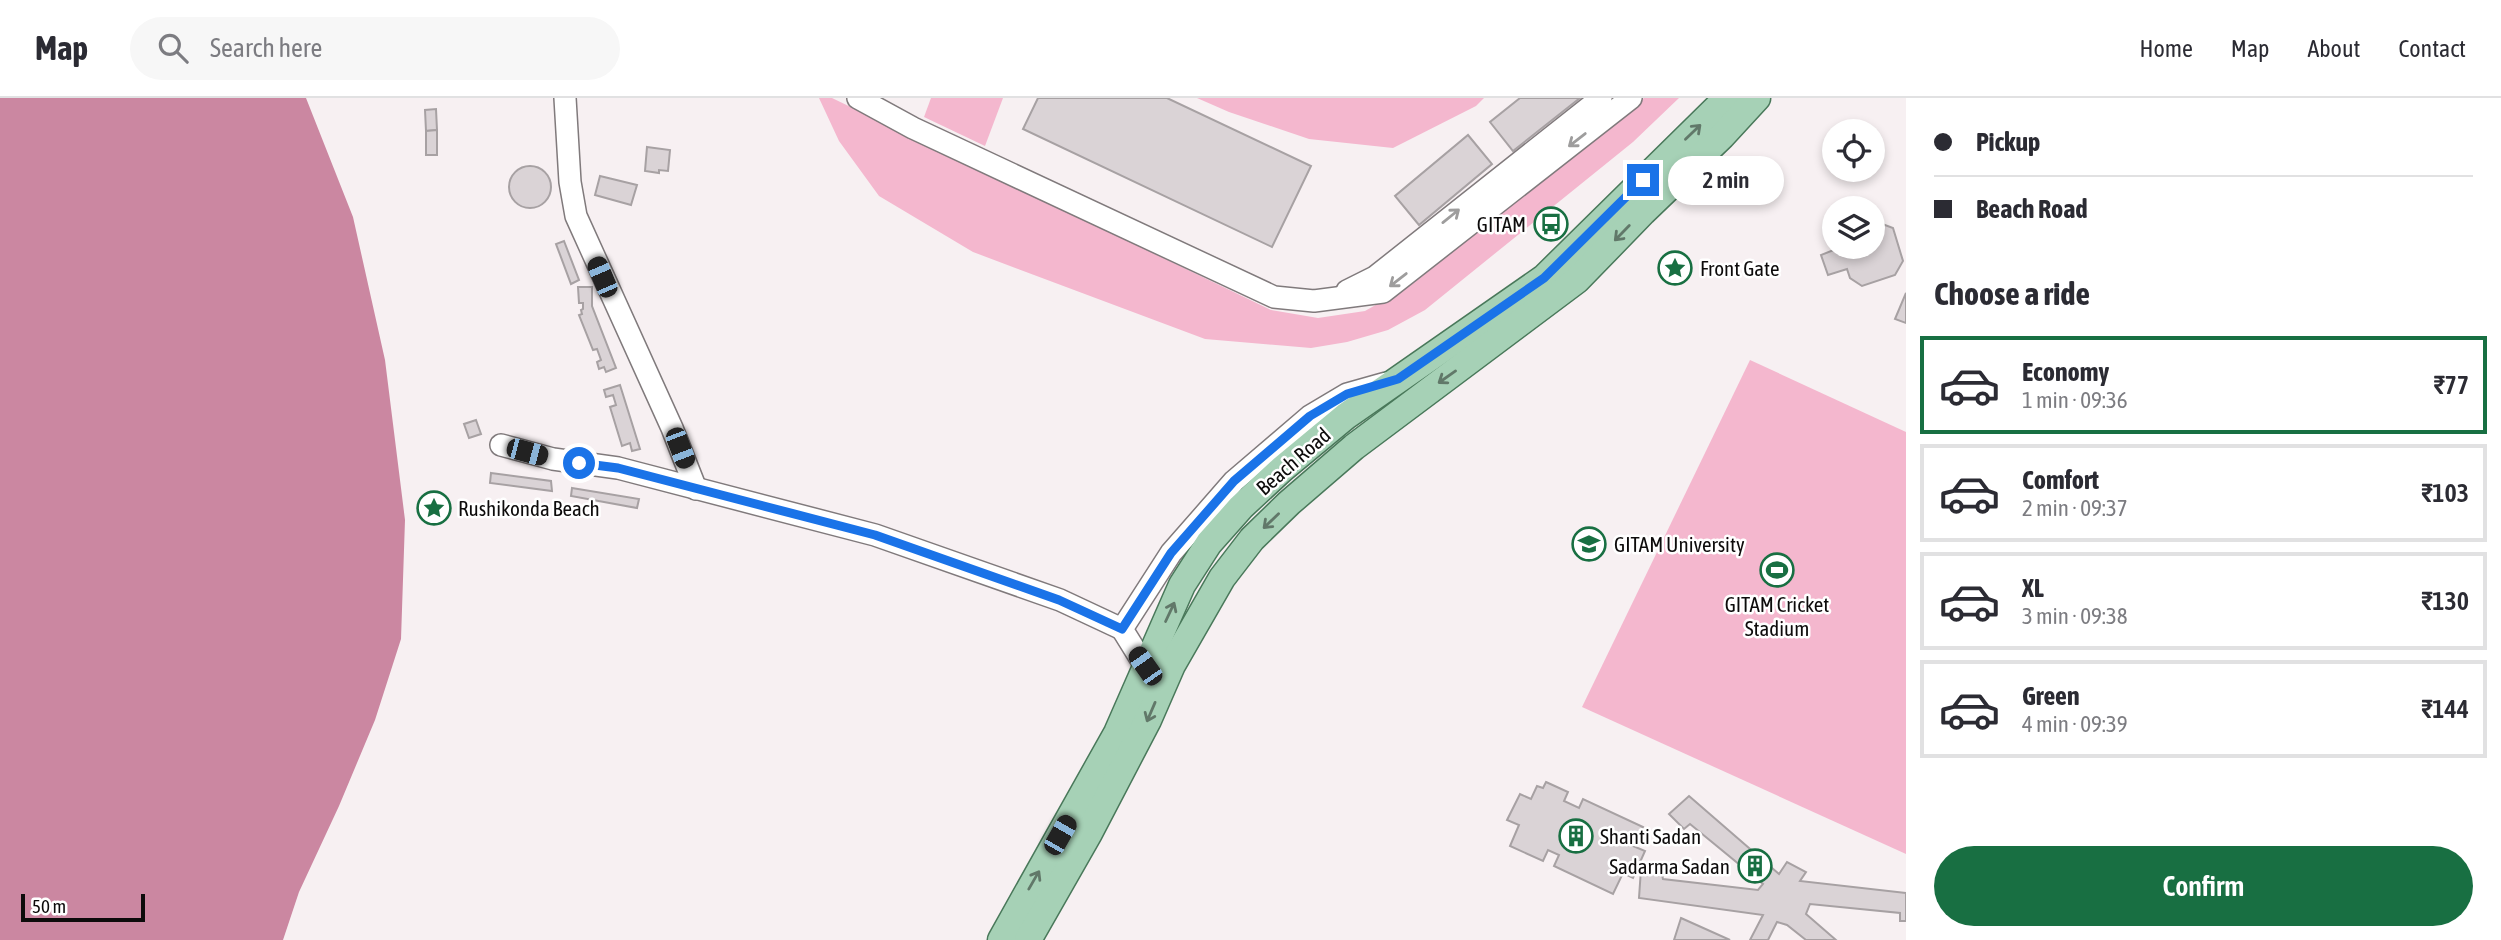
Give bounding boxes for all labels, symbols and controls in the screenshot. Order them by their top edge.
search box [130,17,620,80]
text: Map [35,29,88,67]
icon: search [154,29,192,67]
text: Search here [210,33,322,63]
text: Home [2139,35,2193,62]
text: Map [2231,35,2269,62]
text: About [2307,35,2360,62]
text: Contact [2398,35,2466,62]
map controls [1822,119,1885,259]
button: locate [1822,119,1885,182]
one-way arrow [1684,123,1701,140]
text: Pickup [1976,127,2040,157]
one-way arrow [1569,132,1587,147]
callout: 2 min [1668,155,1783,204]
route end [1627,164,1659,196]
text: 2 min [1703,167,1749,193]
text: Beach Road [1976,194,2088,224]
button: layers [1822,196,1885,259]
bus stop icon: GITAM [1532,205,1570,243]
one-way arrow [1442,208,1460,223]
place label: GITAM [1477,212,1526,236]
one-way arrow [1614,224,1631,241]
place icon: Front Gate [1656,249,1694,287]
car [585,254,620,300]
place label: Front Gate [1700,256,1780,280]
one-way arrow [1390,273,1408,288]
text: Choose a ride [1934,275,2090,312]
icon: car [1938,354,2001,417]
text: Economy [2022,357,2109,387]
one-way arrow [1438,370,1457,384]
text: ₹77 [2433,370,2469,400]
text: 1 min · 09:36 [2022,387,2128,413]
street label: Beach Road [1251,422,1335,500]
car [663,425,698,471]
car [504,436,551,468]
route start [563,447,595,479]
icon: car [1938,462,2001,525]
text: Comfort [2022,465,2099,495]
text: ₹103 [2421,478,2469,508]
place icon: Rushikonda Beach [415,489,453,527]
text: 2 min · 09:37 [2022,495,2128,521]
place label: Rushikonda Beach [458,496,600,520]
one-way arrow [1262,512,1279,529]
school or university icon: GITAM University [1570,525,1608,563]
place label: GITAM University [1614,532,1745,556]
sports icon: GITAM Cricket Stadium [1758,551,1796,589]
icon: car [1938,570,2001,633]
text: XL [2022,573,2044,603]
text: ₹130 [2421,586,2469,616]
place label: GITAM Cricket Stadium [1725,592,1829,640]
one-way arrow [1164,602,1177,623]
text: 3 min · 09:38 [2022,603,2128,629]
car [1125,643,1166,689]
icon: car [1938,678,2001,741]
text: Green [2022,681,2080,711]
text: ₹144 [2421,694,2469,724]
one-way arrow [1144,701,1157,722]
text: 4 min · 09:39 [2022,711,2128,737]
car [1041,812,1080,858]
building icon: Shanti Sadan [1557,817,1595,855]
place label: Shanti Sadan [1600,824,1701,848]
button: Confirm [1934,846,2473,926]
building icon: Sadarma Sadan [1736,847,1774,885]
place label: Sadarma Sadan [1609,854,1730,878]
one-way arrow [1027,871,1041,891]
scale bar [21,891,145,923]
text: 50 m [32,895,66,917]

